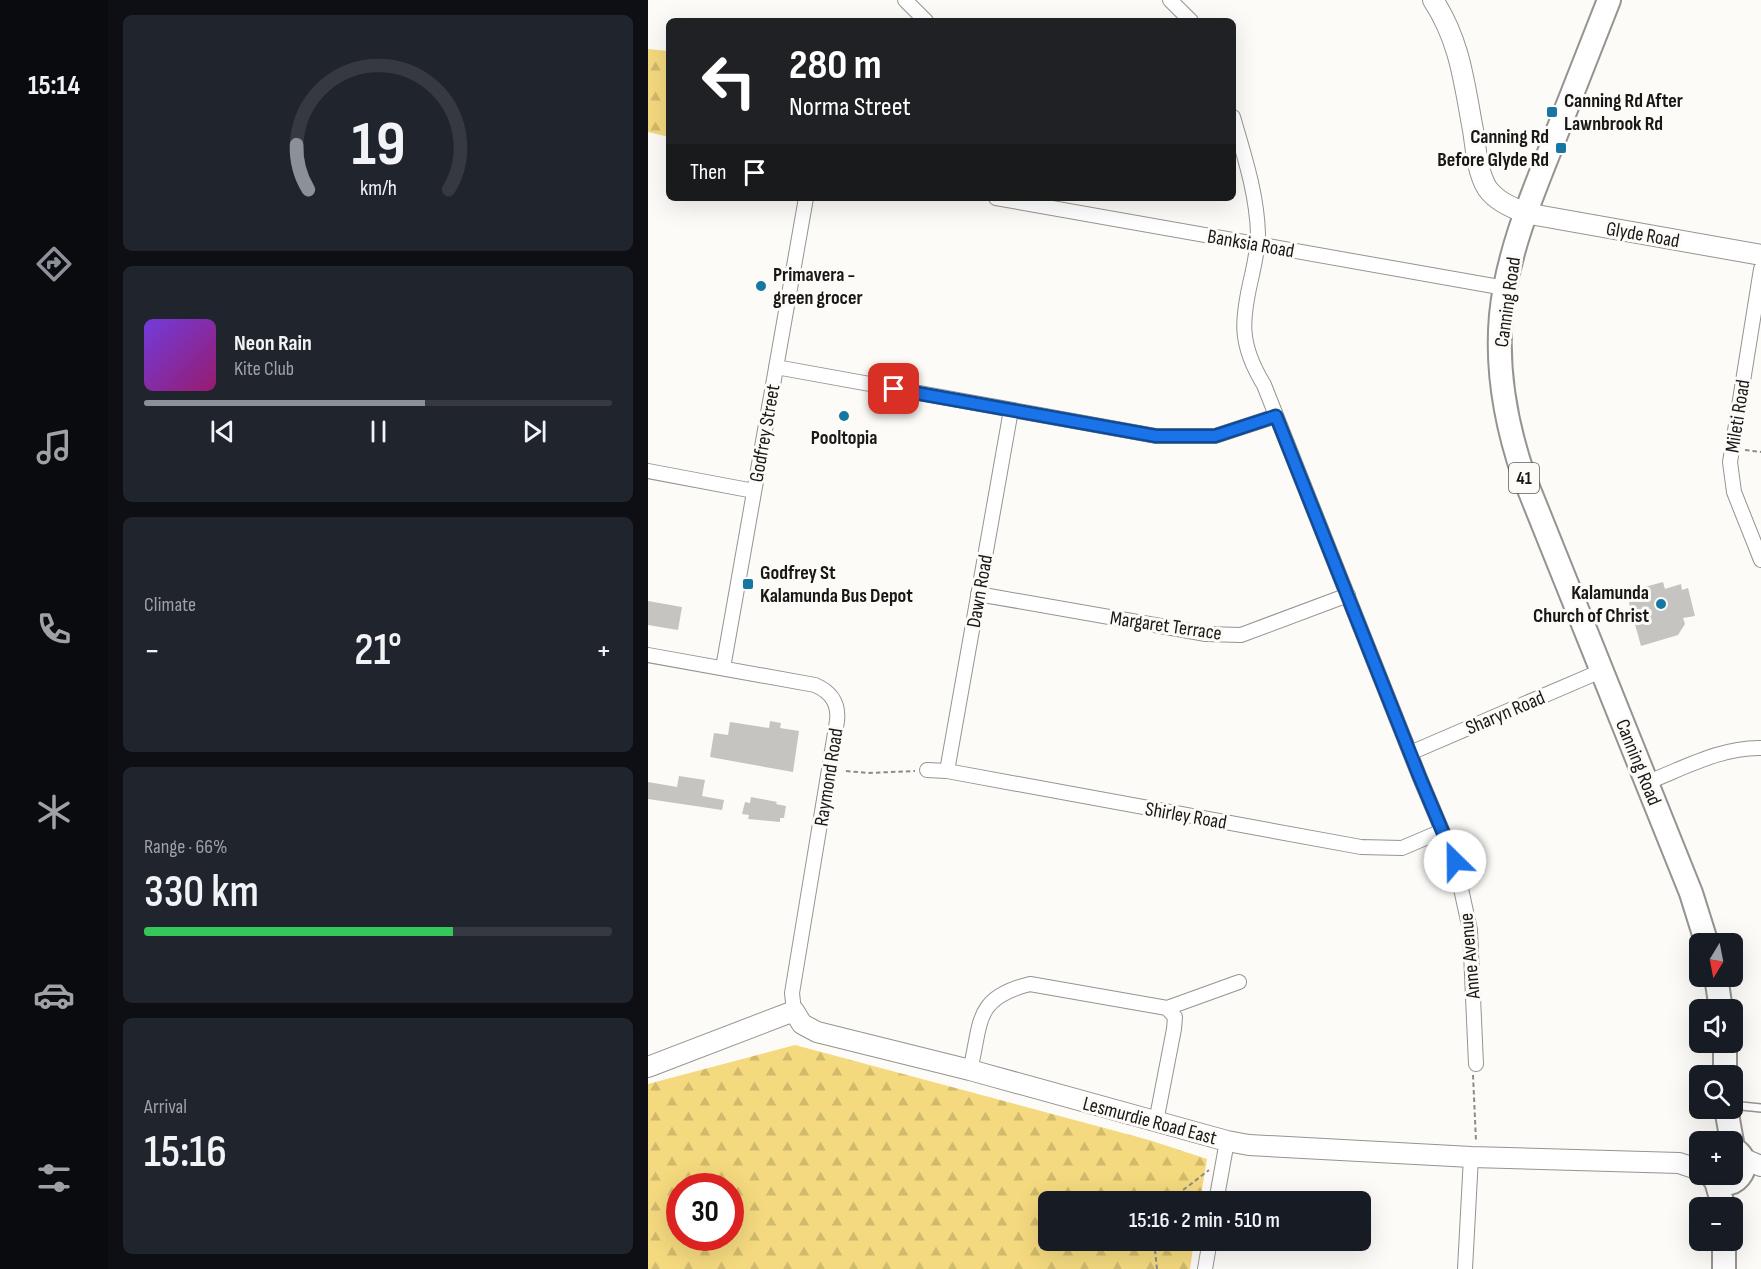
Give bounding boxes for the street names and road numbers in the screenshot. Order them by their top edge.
street label: Glyde Road [1604,217,1681,253]
street label: Banksia Road [1206,225,1296,263]
street label: Canning Road [1490,255,1526,349]
street label: Mileti Road [1720,378,1756,454]
street label: Godfrey Street [745,382,785,484]
road number: 41 [1509,463,1539,493]
street label: Dawn Road [962,553,998,629]
street label: Margaret Terrace [1108,606,1223,646]
street label: Sharyn Road [1462,686,1549,740]
street label: Canning Road [1610,716,1666,809]
street label: Raymond Road [809,726,849,828]
street label: Shirley Road [1143,797,1228,835]
street label: Anne Avenue [1454,912,1486,1001]
street label: Lesmurdie Road East [1080,1092,1219,1150]

